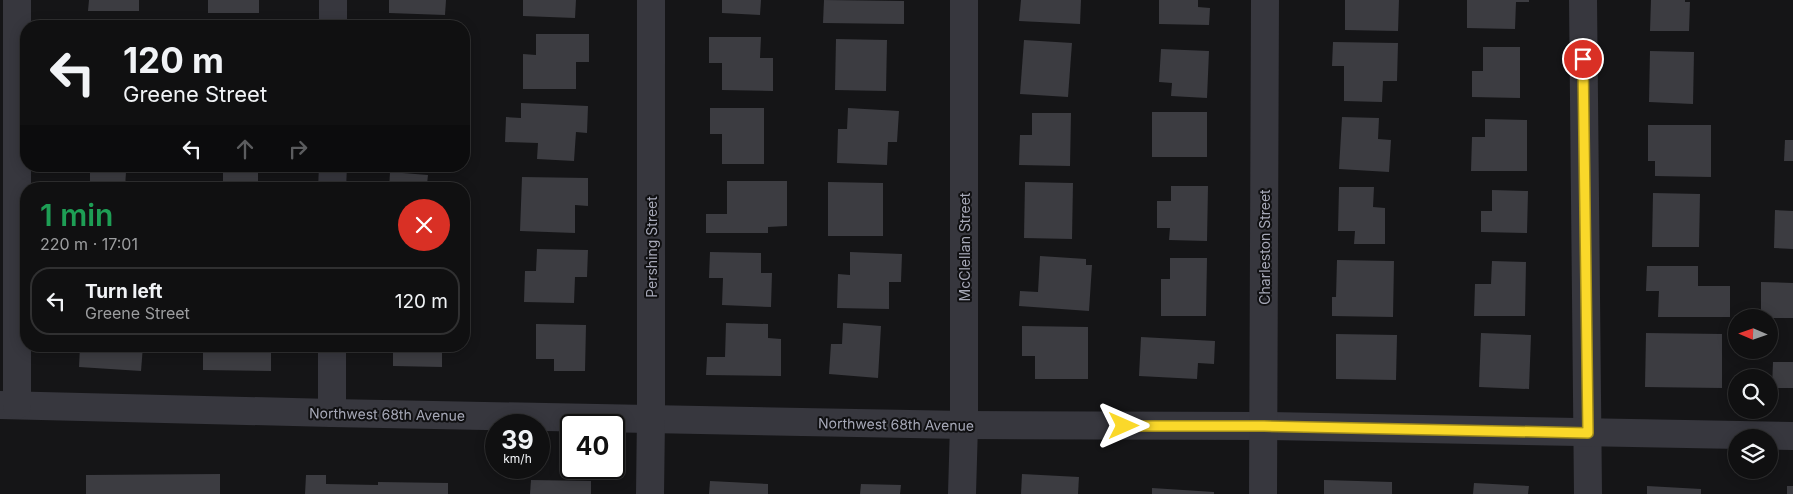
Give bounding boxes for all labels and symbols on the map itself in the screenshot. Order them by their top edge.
pin [1562,38,1604,80]
street label: Charleston Street [1256,189,1273,305]
street label: McClellan Street [956,192,973,301]
street label: Pershing Street [643,196,660,298]
north arrow [1728,309,1778,359]
position arrow [1097,399,1149,451]
street label: Northwest 68th Avenue [309,404,465,424]
speed limit sign: 40 [560,414,625,479]
street label: Northwest 68th Avenue [818,414,974,434]

